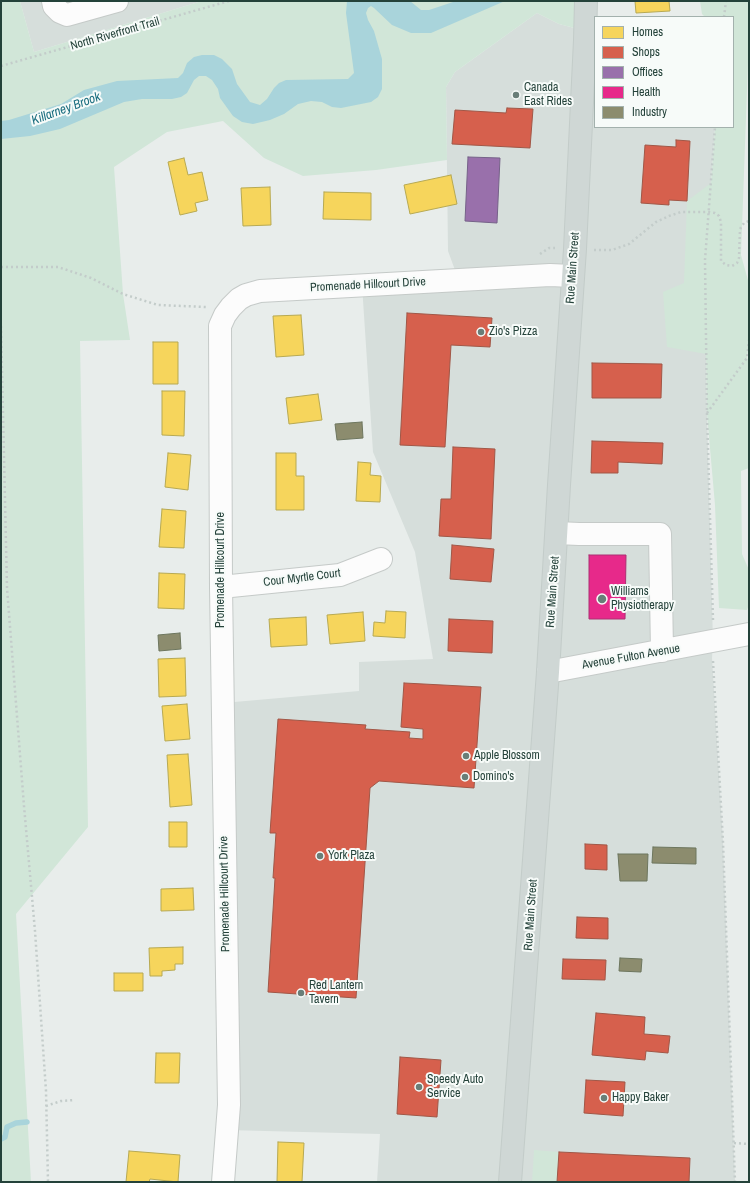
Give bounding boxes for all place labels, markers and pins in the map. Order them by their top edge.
place label: Canada East Rides [524,81,572,109]
marker: Canada East Rides [511,90,521,100]
place label: Zio's Pizza [489,325,537,339]
marker: Zio's Pizza [476,327,486,337]
place label: Williams Physiotherapy [611,585,674,613]
marker: Williams Physiotherapy [596,593,608,605]
place label: Apple Blossom [474,749,540,763]
marker: Apple Blossom [461,751,471,761]
place label: Domino's [473,770,514,784]
marker: Domino's [460,772,470,782]
place label: York Plaza [328,849,375,863]
marker: York Plaza [315,851,325,861]
place label: Red Lantern Tavern [309,979,363,1007]
marker: Red Lantern Tavern [296,988,306,998]
place label: Speedy Auto Service [427,1073,483,1101]
marker: Speedy Auto Service [414,1082,424,1092]
place label: Happy Baker [612,1091,669,1105]
marker: Happy Baker [599,1093,609,1103]

